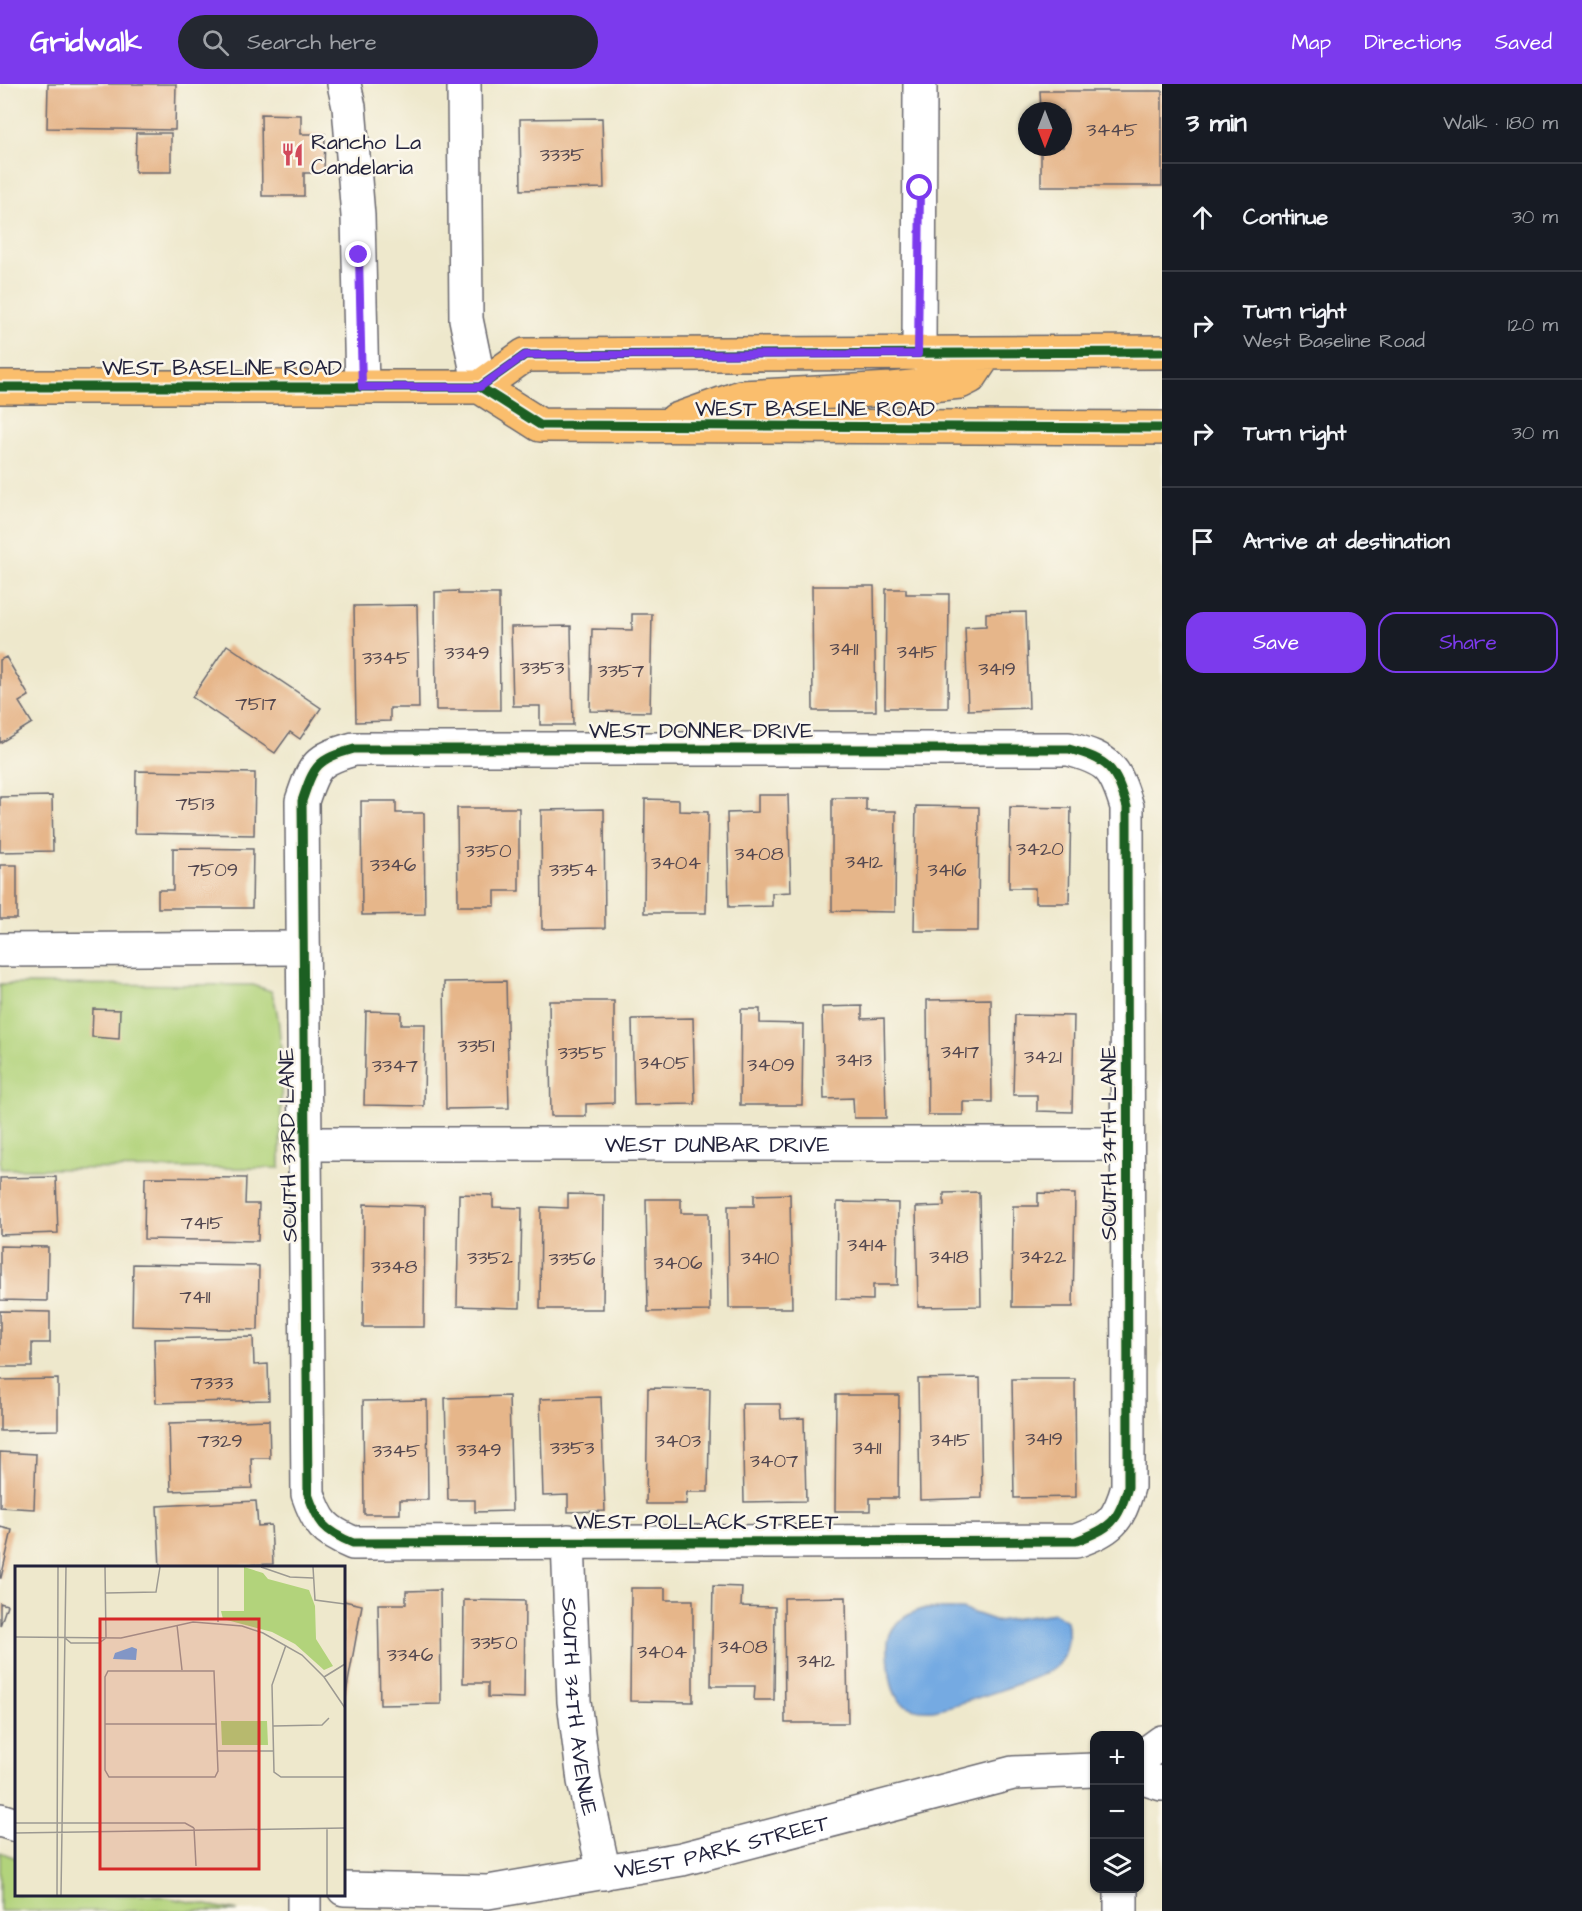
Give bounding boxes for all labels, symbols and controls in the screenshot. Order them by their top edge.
search box [178,15,598,69]
text: Gridwalk [30,23,142,62]
icon: search [199,26,232,59]
text: Search here [247,27,377,58]
text: Map [1291,28,1331,57]
text: Directions [1364,28,1462,57]
text: Saved [1495,28,1552,57]
north arrow [1018,102,1072,156]
text: 3 min [1186,105,1247,141]
text: Walk · 180 m [1443,109,1558,137]
house number: 3445 [1086,116,1138,144]
place label: Rancho La Candelaria [311,127,421,183]
restaurant icon: Rancho La Candelaria [280,141,306,167]
house number: 3335 [540,141,584,169]
route start [906,174,932,200]
icon: ahead [1186,201,1219,234]
text: Continue [1243,202,1328,233]
text: 30 m [1512,203,1558,231]
route end [345,241,371,267]
text: Turn right [1243,296,1346,327]
icon: right [1186,309,1219,342]
text: 120 m [1508,311,1558,339]
text: West Baseline Road [1243,327,1425,355]
street label: WEST BASELINE ROAD [102,353,342,384]
street label: WEST BASELINE ROAD [695,394,935,425]
icon: right [1186,417,1219,450]
text: Turn right [1243,418,1346,449]
text: 30 m [1512,419,1558,447]
icon: arrive [1186,525,1219,558]
text: Arrive at destination [1243,526,1450,557]
button: Save [1186,612,1366,673]
button: Share [1378,612,1558,673]
house number: 3411 [830,635,859,663]
house number: 3415 [897,638,937,666]
house number: 3349 [444,639,490,667]
house number: 3345 [362,644,410,672]
house number: 3353 [520,654,564,682]
house number: 3419 [978,655,1016,683]
house number: 3357 [598,657,644,685]
house number: 7517 [235,690,277,718]
street label: WEST DONNER DRIVE [589,716,813,747]
house number: 7513 [175,790,215,818]
house number: 3420 [1016,835,1064,863]
house number: 3350 [464,837,512,865]
house number: 3408 [734,840,784,868]
house number: 3412 [845,848,883,876]
house number: 3404 [651,849,701,877]
house number: 3346 [370,851,417,879]
house number: 7509 [188,856,238,884]
house number: 3354 [549,856,597,884]
house number: 3416 [928,856,967,884]
house number: 3351 [457,1032,495,1060]
house number: 3417 [941,1038,979,1066]
house number: 3355 [558,1039,606,1067]
house number: 3421 [1024,1043,1062,1071]
street label: SOUTH 34TH LANE [1094,1045,1125,1241]
house number: 3413 [836,1046,872,1074]
street label: SOUTH 33RD LANE [271,1048,306,1242]
house number: 3405 [639,1049,689,1077]
house number: 3409 [747,1051,795,1079]
house number: 3347 [372,1052,418,1080]
street label: WEST DUNBAR DRIVE [604,1130,830,1161]
house number: 7415 [181,1209,223,1237]
house number: 3414 [847,1231,887,1259]
house number: 3418 [929,1243,969,1271]
house number: 3422 [1020,1243,1067,1271]
house number: 3352 [467,1244,514,1272]
house number: 3410 [741,1244,780,1272]
house number: 3356 [548,1245,596,1273]
house number: 3406 [654,1249,703,1277]
house number: 3348 [371,1253,417,1281]
house number: 7411 [179,1283,211,1311]
house number: 7333 [191,1369,233,1397]
house number: 3419 [1025,1425,1063,1453]
house number: 3415 [930,1426,970,1454]
house number: 7329 [197,1427,243,1455]
house number: 3403 [655,1427,701,1455]
house number: 3353 [550,1434,594,1462]
house number: 3411 [853,1434,882,1462]
house number: 3349 [456,1436,502,1464]
house number: 3345 [372,1437,420,1465]
house number: 3407 [750,1447,798,1475]
street label: WEST POLLACK STREET [574,1507,839,1538]
inset map [15,1566,345,1896]
street label: SOUTH 34TH AVENUE [553,1597,605,1819]
house number: 3350 [470,1629,518,1657]
house number: 3408 [718,1633,768,1661]
house number: 3404 [637,1638,687,1666]
house number: 3346 [387,1641,434,1669]
house number: 3412 [797,1647,835,1675]
map controls [1090,1731,1144,1893]
button: + [1090,1731,1144,1785]
button: − [1090,1785,1144,1839]
street label: WEST PARK STREET [612,1807,833,1887]
button: layers [1090,1839,1144,1893]

